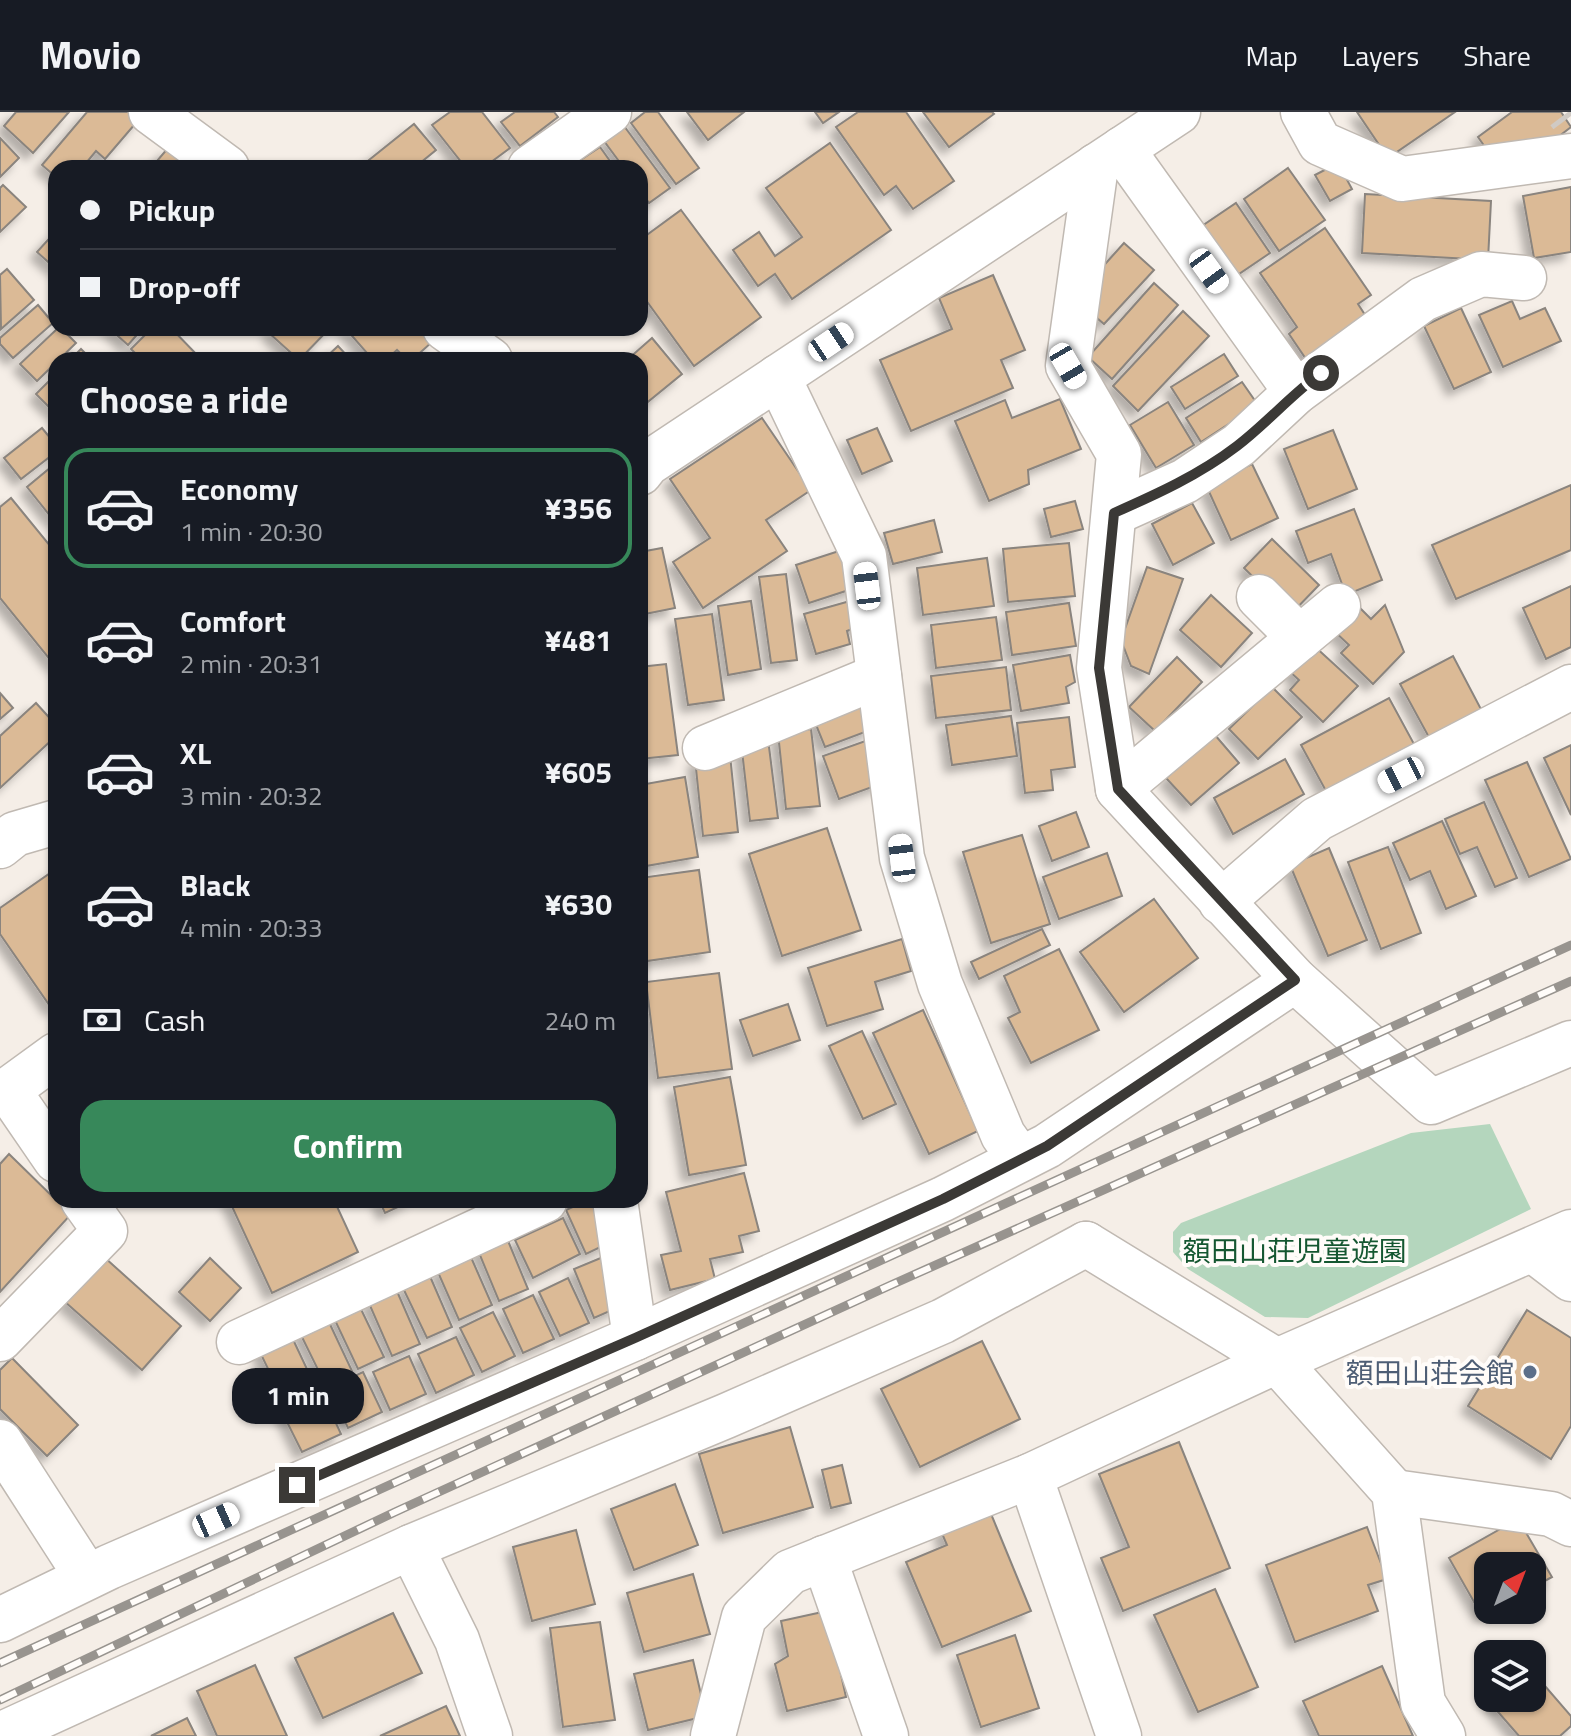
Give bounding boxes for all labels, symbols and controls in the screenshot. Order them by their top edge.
text: Movio [40,26,141,84]
text: Map [1245,34,1298,77]
text: Layers [1342,34,1419,77]
text: Share [1463,34,1531,77]
text: Pickup [128,187,215,233]
car [1185,245,1233,297]
text: Drop-off [128,264,240,310]
car [804,319,858,365]
car [1046,339,1090,393]
route start [1303,355,1339,391]
text: Choose a ride [80,372,288,427]
text: Economy [180,466,298,512]
icon: car [84,472,156,544]
text: ¥356 [545,485,612,531]
text: 1 min · 20:30 [180,512,323,551]
car [852,561,882,611]
text: Comfort [180,598,286,644]
icon: car [84,604,156,676]
text: ¥481 [545,617,612,663]
text: 2 min · 20:31 [180,644,323,683]
text: XL [180,730,211,776]
icon: car [84,736,156,808]
text: ¥605 [545,749,612,795]
car [1374,753,1428,797]
text: 3 min · 20:32 [180,776,323,815]
car [887,833,917,883]
text: Black [180,862,251,908]
icon: car [84,868,156,940]
text: ¥630 [545,881,612,927]
text: 4 min · 20:33 [180,908,323,947]
text: Cash [144,997,205,1043]
icon: cash [80,998,124,1042]
text: 240 m [545,1001,616,1040]
button: Confirm [80,1100,616,1192]
park label: 額田山荘児童遊園 [1183,1229,1407,1272]
place label: 額田山荘会館 [1346,1351,1514,1394]
marker: 額田山荘会館 [1521,1363,1539,1381]
callout: 1 min [231,1369,363,1425]
text: 1 min [266,1376,330,1415]
route end [279,1467,315,1503]
car [189,1499,243,1541]
north arrow [1474,1552,1546,1624]
map controls [1474,1552,1546,1712]
button: layers [1474,1640,1546,1712]

